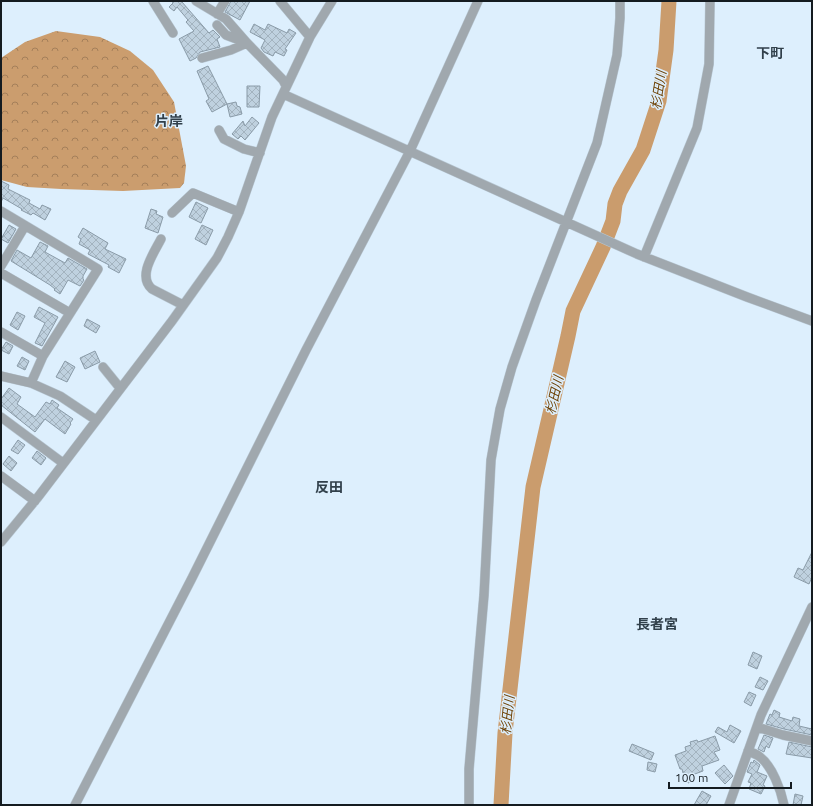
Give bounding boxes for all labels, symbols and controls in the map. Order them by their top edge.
district label: 下町 [756,45,784,61]
water label: 杉田川 [648,68,668,110]
district label: 片岸 [155,113,183,129]
water label: 杉田川 [543,372,566,416]
district label: 反田 [315,479,343,495]
district label: 長者宮 [636,616,678,632]
water label: 杉田川 [498,693,516,735]
scale bar [669,764,791,790]
text: 100 m [675,771,708,784]

